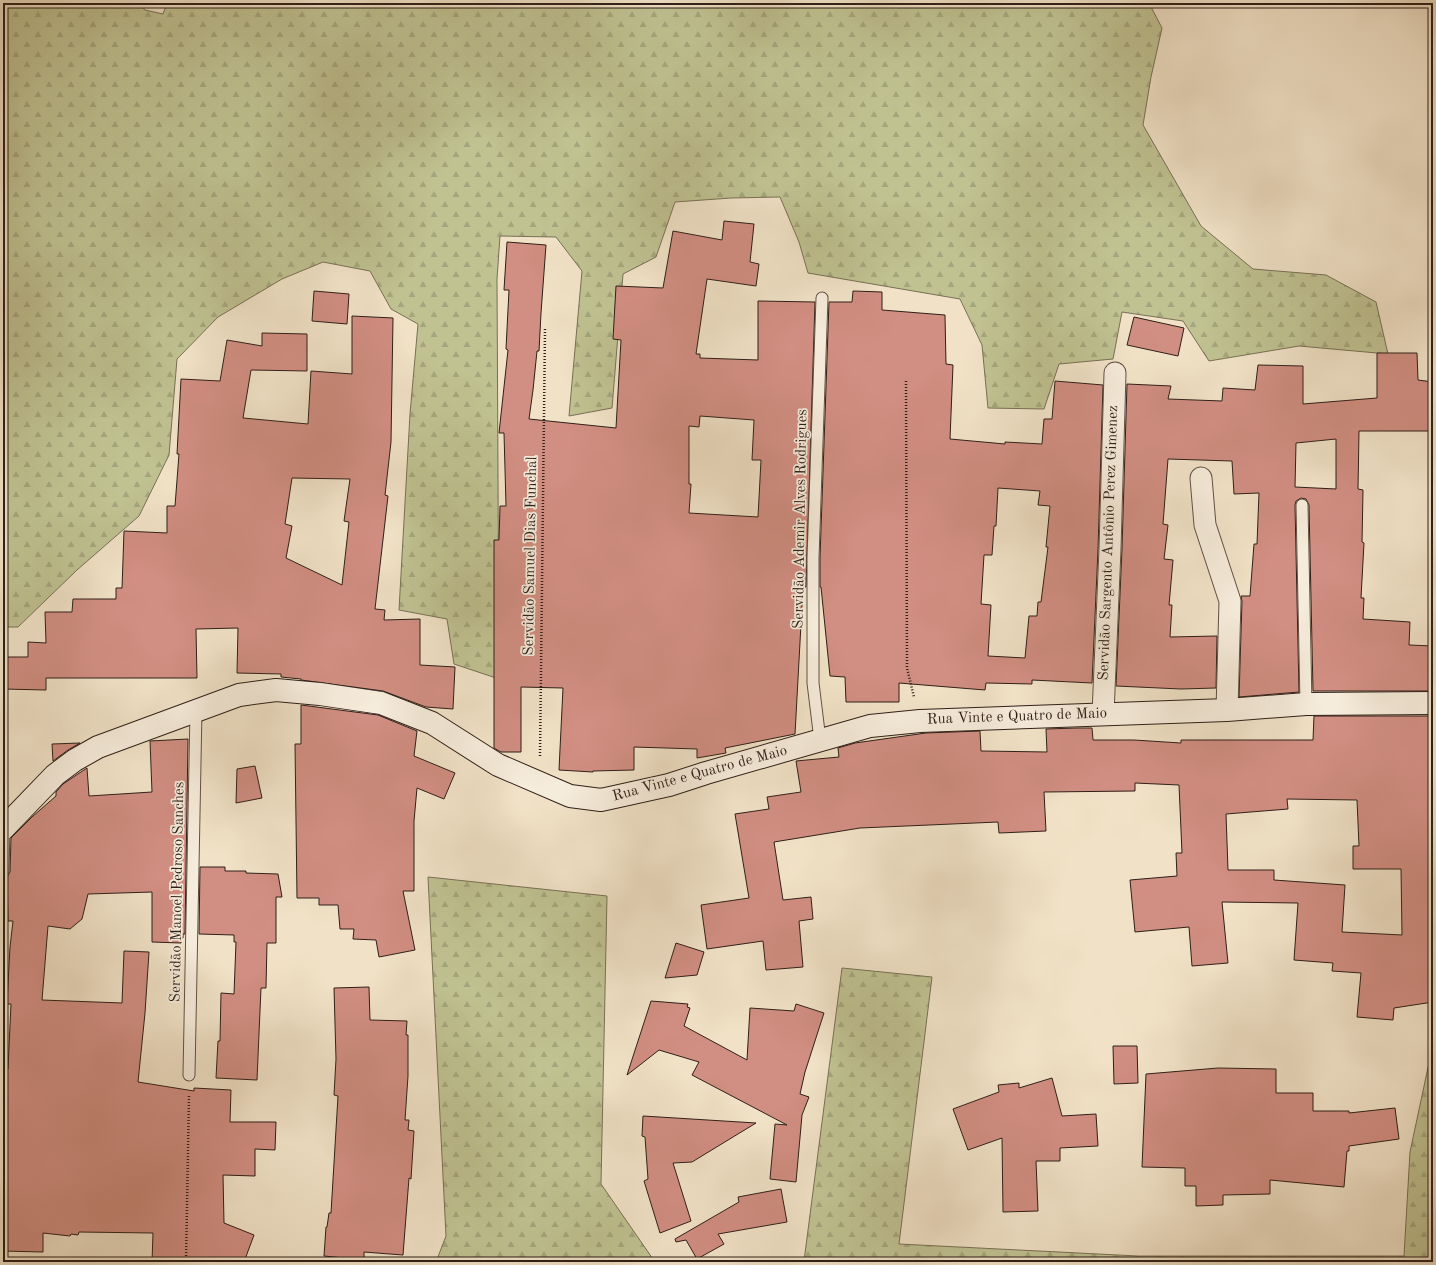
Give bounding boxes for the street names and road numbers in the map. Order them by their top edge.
street label: Servidão Sargento Antônio Perez Gimenez [1097,405,1121,681]
street label: Servidão Ademir Alves Rodrigues [792,409,810,629]
street label: Servidão Samuel Dias Funchal [522,456,540,656]
street label: Rua Vinte e Quatro de Maio [927,706,1107,728]
street label: Rua Vinte e Quatro de Maio [611,743,789,805]
street label: Servidão Manoel Pedroso Sanches [169,782,187,1002]

